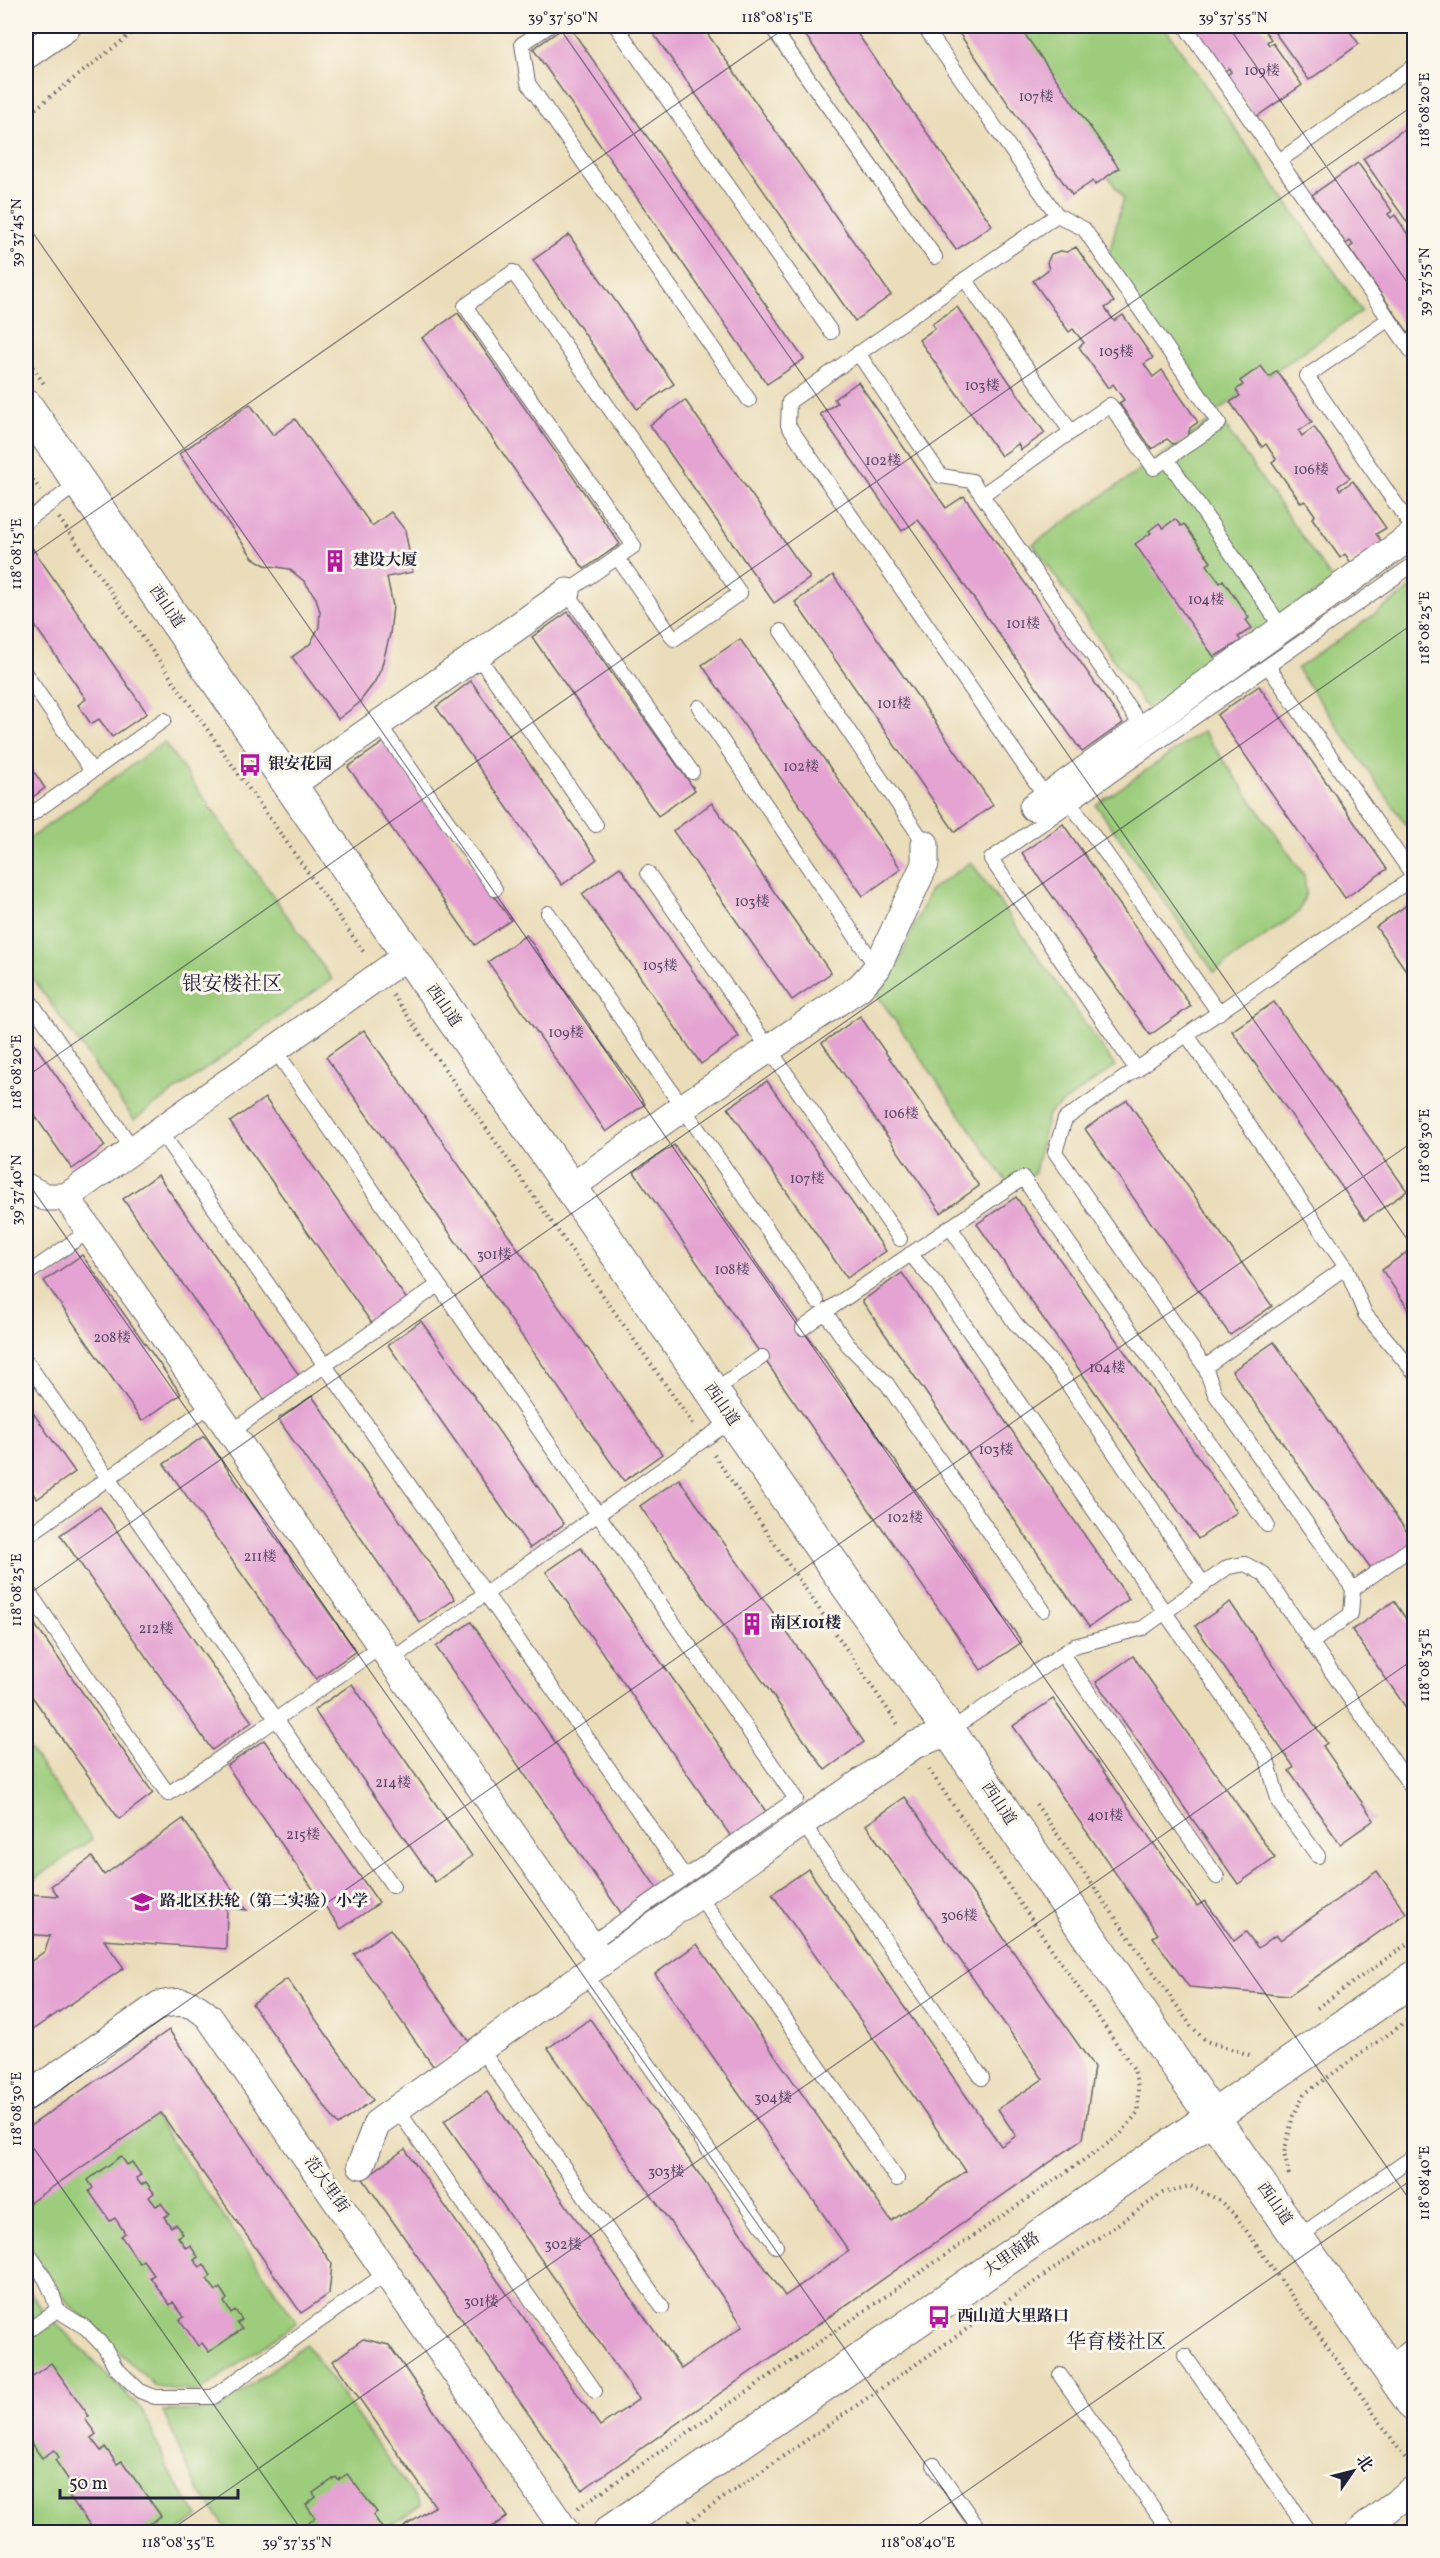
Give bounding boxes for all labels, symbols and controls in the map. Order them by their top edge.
text: 39°37'50"N [528,8,598,29]
text: 118°08'15"E [741,8,813,29]
text: 39°37'55"N [1198,8,1268,29]
house number: 109楼 [1244,62,1280,81]
text: 118°08'20"E [1415,73,1436,147]
house number: 107楼 [1019,88,1053,107]
text: 39°37'45"N [7,198,28,268]
text: 39°37'55"N [1415,247,1436,317]
house number: 105楼 [1099,343,1133,362]
house number: 103楼 [965,377,999,396]
house number: 102楼 [865,452,901,471]
house number: 106楼 [1293,461,1329,480]
text: 118°08'15"E [7,518,28,590]
building icon: 建设大厦 [322,548,348,574]
place label: 建设大厦 [353,550,417,572]
street label: 西山道 [143,581,189,633]
house number: 104楼 [1188,591,1224,610]
text: 118°08'25"E [1415,591,1436,665]
house number: 101楼 [1006,615,1040,634]
house number: 101楼 [877,695,911,714]
bus stop icon: 银安花园 [237,752,263,778]
place label: 银安花园 [268,754,332,776]
house number: 102楼 [783,758,819,777]
house number: 103楼 [735,893,769,912]
house number: 105楼 [643,957,677,976]
district label: 银安楼社区 [182,971,282,999]
street label: 西山道 [420,980,466,1032]
house number: 109楼 [548,1024,584,1043]
text: 118°08'20"E [7,1035,28,1109]
house number: 106楼 [883,1105,919,1124]
text: 118°08'30"E [1415,1109,1436,1183]
text: 39°37'40"N [7,1155,28,1225]
house number: 107楼 [790,1170,824,1189]
house number: 301楼 [477,1246,511,1265]
house number: 108楼 [715,1261,749,1280]
house number: 208楼 [94,1329,130,1348]
house number: 104楼 [1089,1359,1125,1378]
street label: 西山道 [698,1379,744,1431]
house number: 103楼 [979,1441,1013,1460]
house number: 102楼 [887,1509,923,1528]
house number: 211楼 [244,1548,276,1567]
text: 118°08'25"E [7,1553,28,1627]
building icon: 南区101楼 [739,1611,765,1637]
place label: 南区101楼 [770,1613,841,1635]
house number: 212楼 [139,1620,173,1639]
text: 118°08'35"E [1415,1628,1436,1702]
house number: 214楼 [375,1774,411,1793]
street label: 西山道 [975,1778,1021,1830]
house number: 401楼 [1087,1807,1123,1826]
house number: 215楼 [286,1826,320,1845]
school or university icon: 路北区扶轮（第二实验）小学 [129,1889,155,1915]
place label: 路北区扶轮（第二实验）小学 [160,1891,368,1913]
house number: 306楼 [941,1907,977,1926]
text: 118°08'30"E [7,2072,28,2146]
house number: 304楼 [754,2089,792,2108]
text: 118°08'40"E [1415,2146,1436,2220]
street label: 范大里街 [299,2152,353,2218]
house number: 303楼 [648,2163,684,2182]
street label: 西山道 [1251,2178,1297,2230]
street label: 大里南路 [979,2228,1045,2282]
house number: 302楼 [545,2236,581,2255]
house number: 301楼 [464,2293,498,2312]
bus stop icon: 西山道大里路口 [926,2304,952,2330]
place label: 西山道大里路口 [957,2306,1069,2328]
district label: 华育楼社区 [1066,2329,1166,2357]
north arrow [1323,2441,1383,2501]
text: 北 [1350,2451,1377,2476]
scale bar [60,2462,238,2500]
text: 50 m [69,2472,108,2497]
text: 118°08'35"E [141,2533,215,2554]
text: 39°37'35"N [262,2533,332,2554]
text: 118°08'40"E [881,2533,955,2554]

